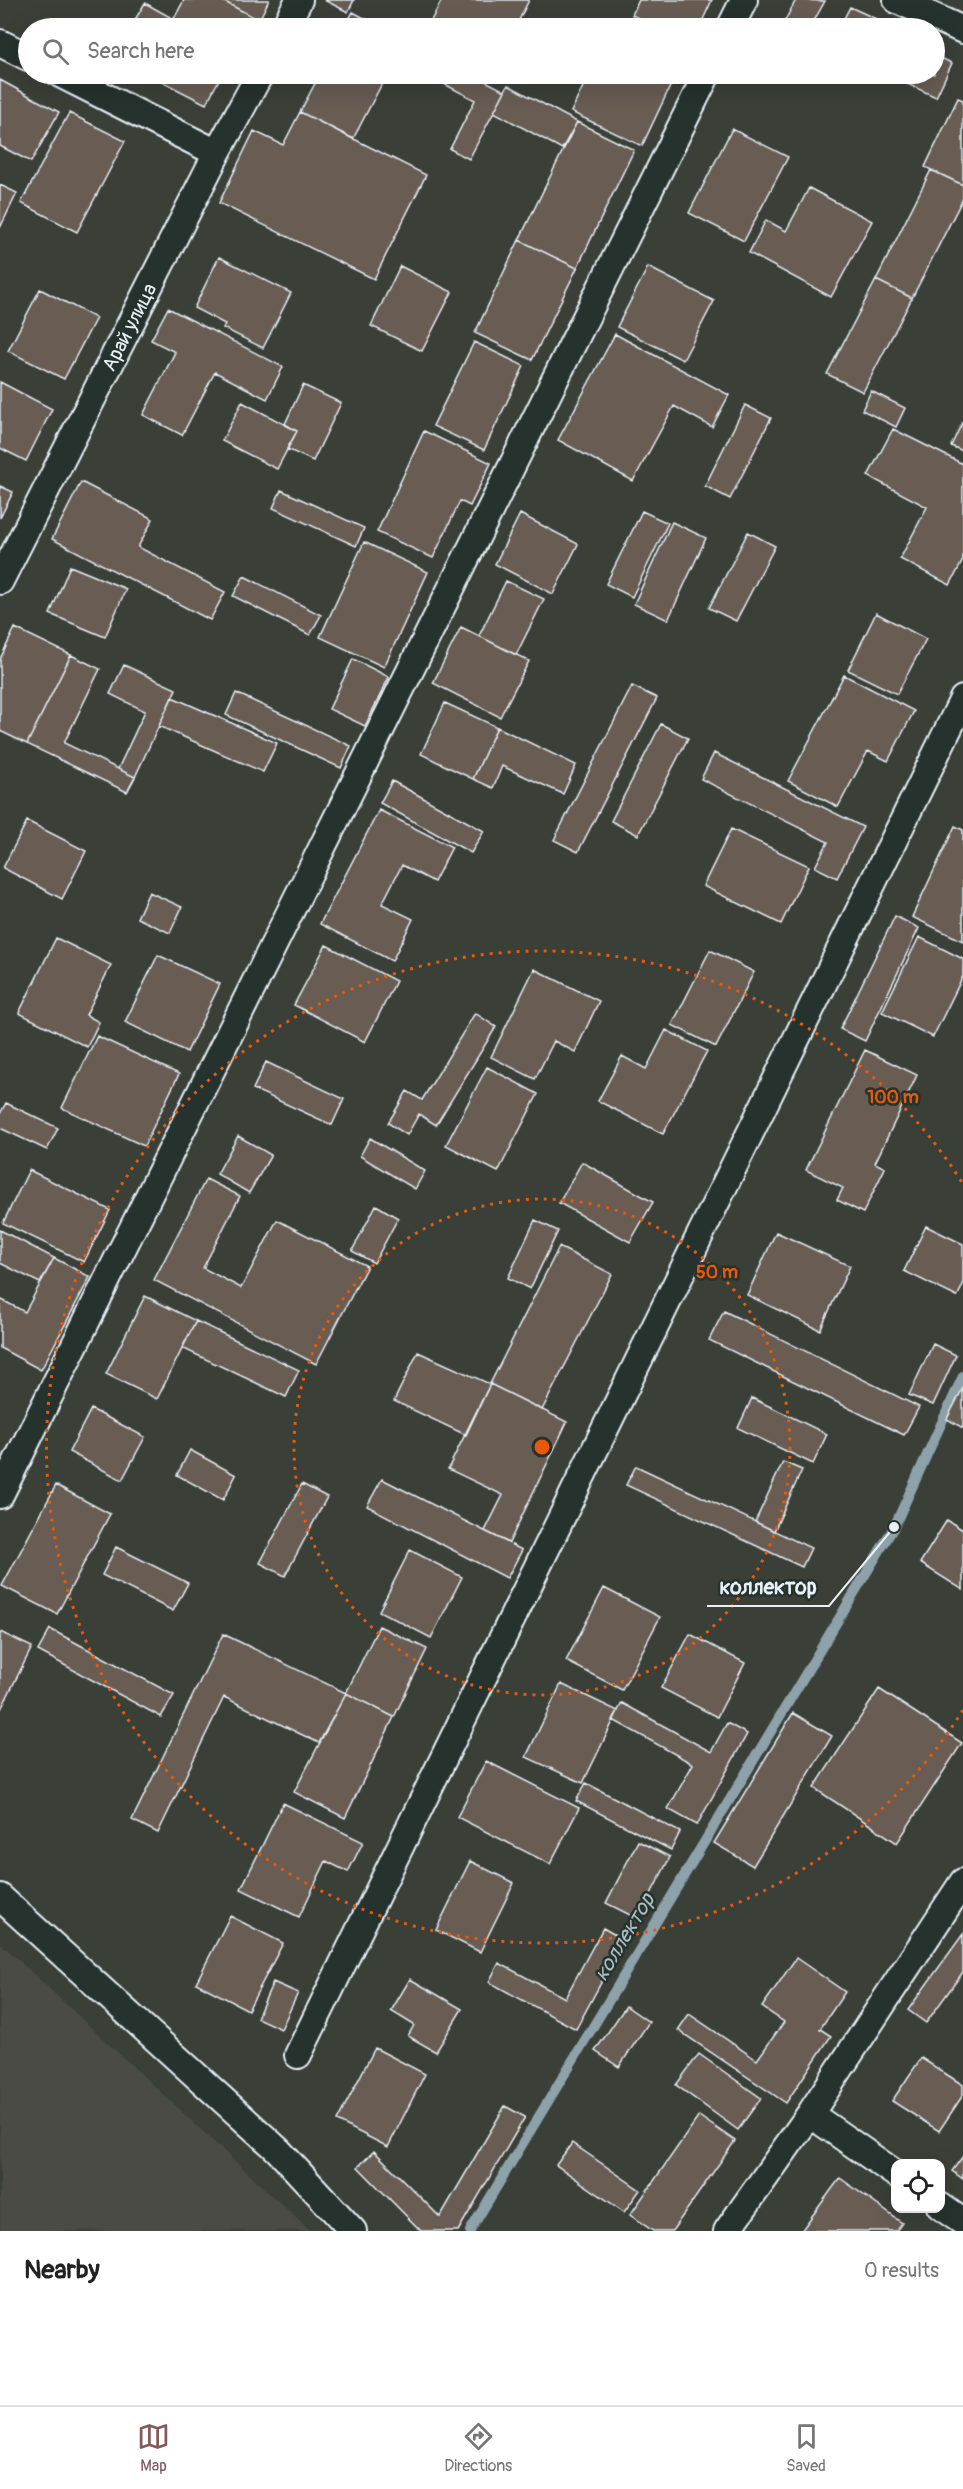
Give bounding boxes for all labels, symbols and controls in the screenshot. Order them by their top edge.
search box [18,18,945,84]
icon: search [39,35,72,68]
text: Search here [87,37,194,65]
street label: Арай улица [97,279,162,375]
text: 100 m [867,1086,919,1109]
text: 50 m [696,1261,738,1284]
centre of rings [532,1437,552,1457]
callout: коллектор [707,1567,829,1606]
text: коллектор [719,1574,817,1601]
water label: коллектор [588,1888,662,1986]
map controls [891,2159,945,2213]
button: locate [891,2159,945,2213]
text: Nearby [24,2254,100,2286]
text: 0 results [864,2258,939,2283]
tab: Map [137,2420,170,2476]
tab: Directions [444,2420,512,2476]
tab: Saved [786,2420,826,2476]

